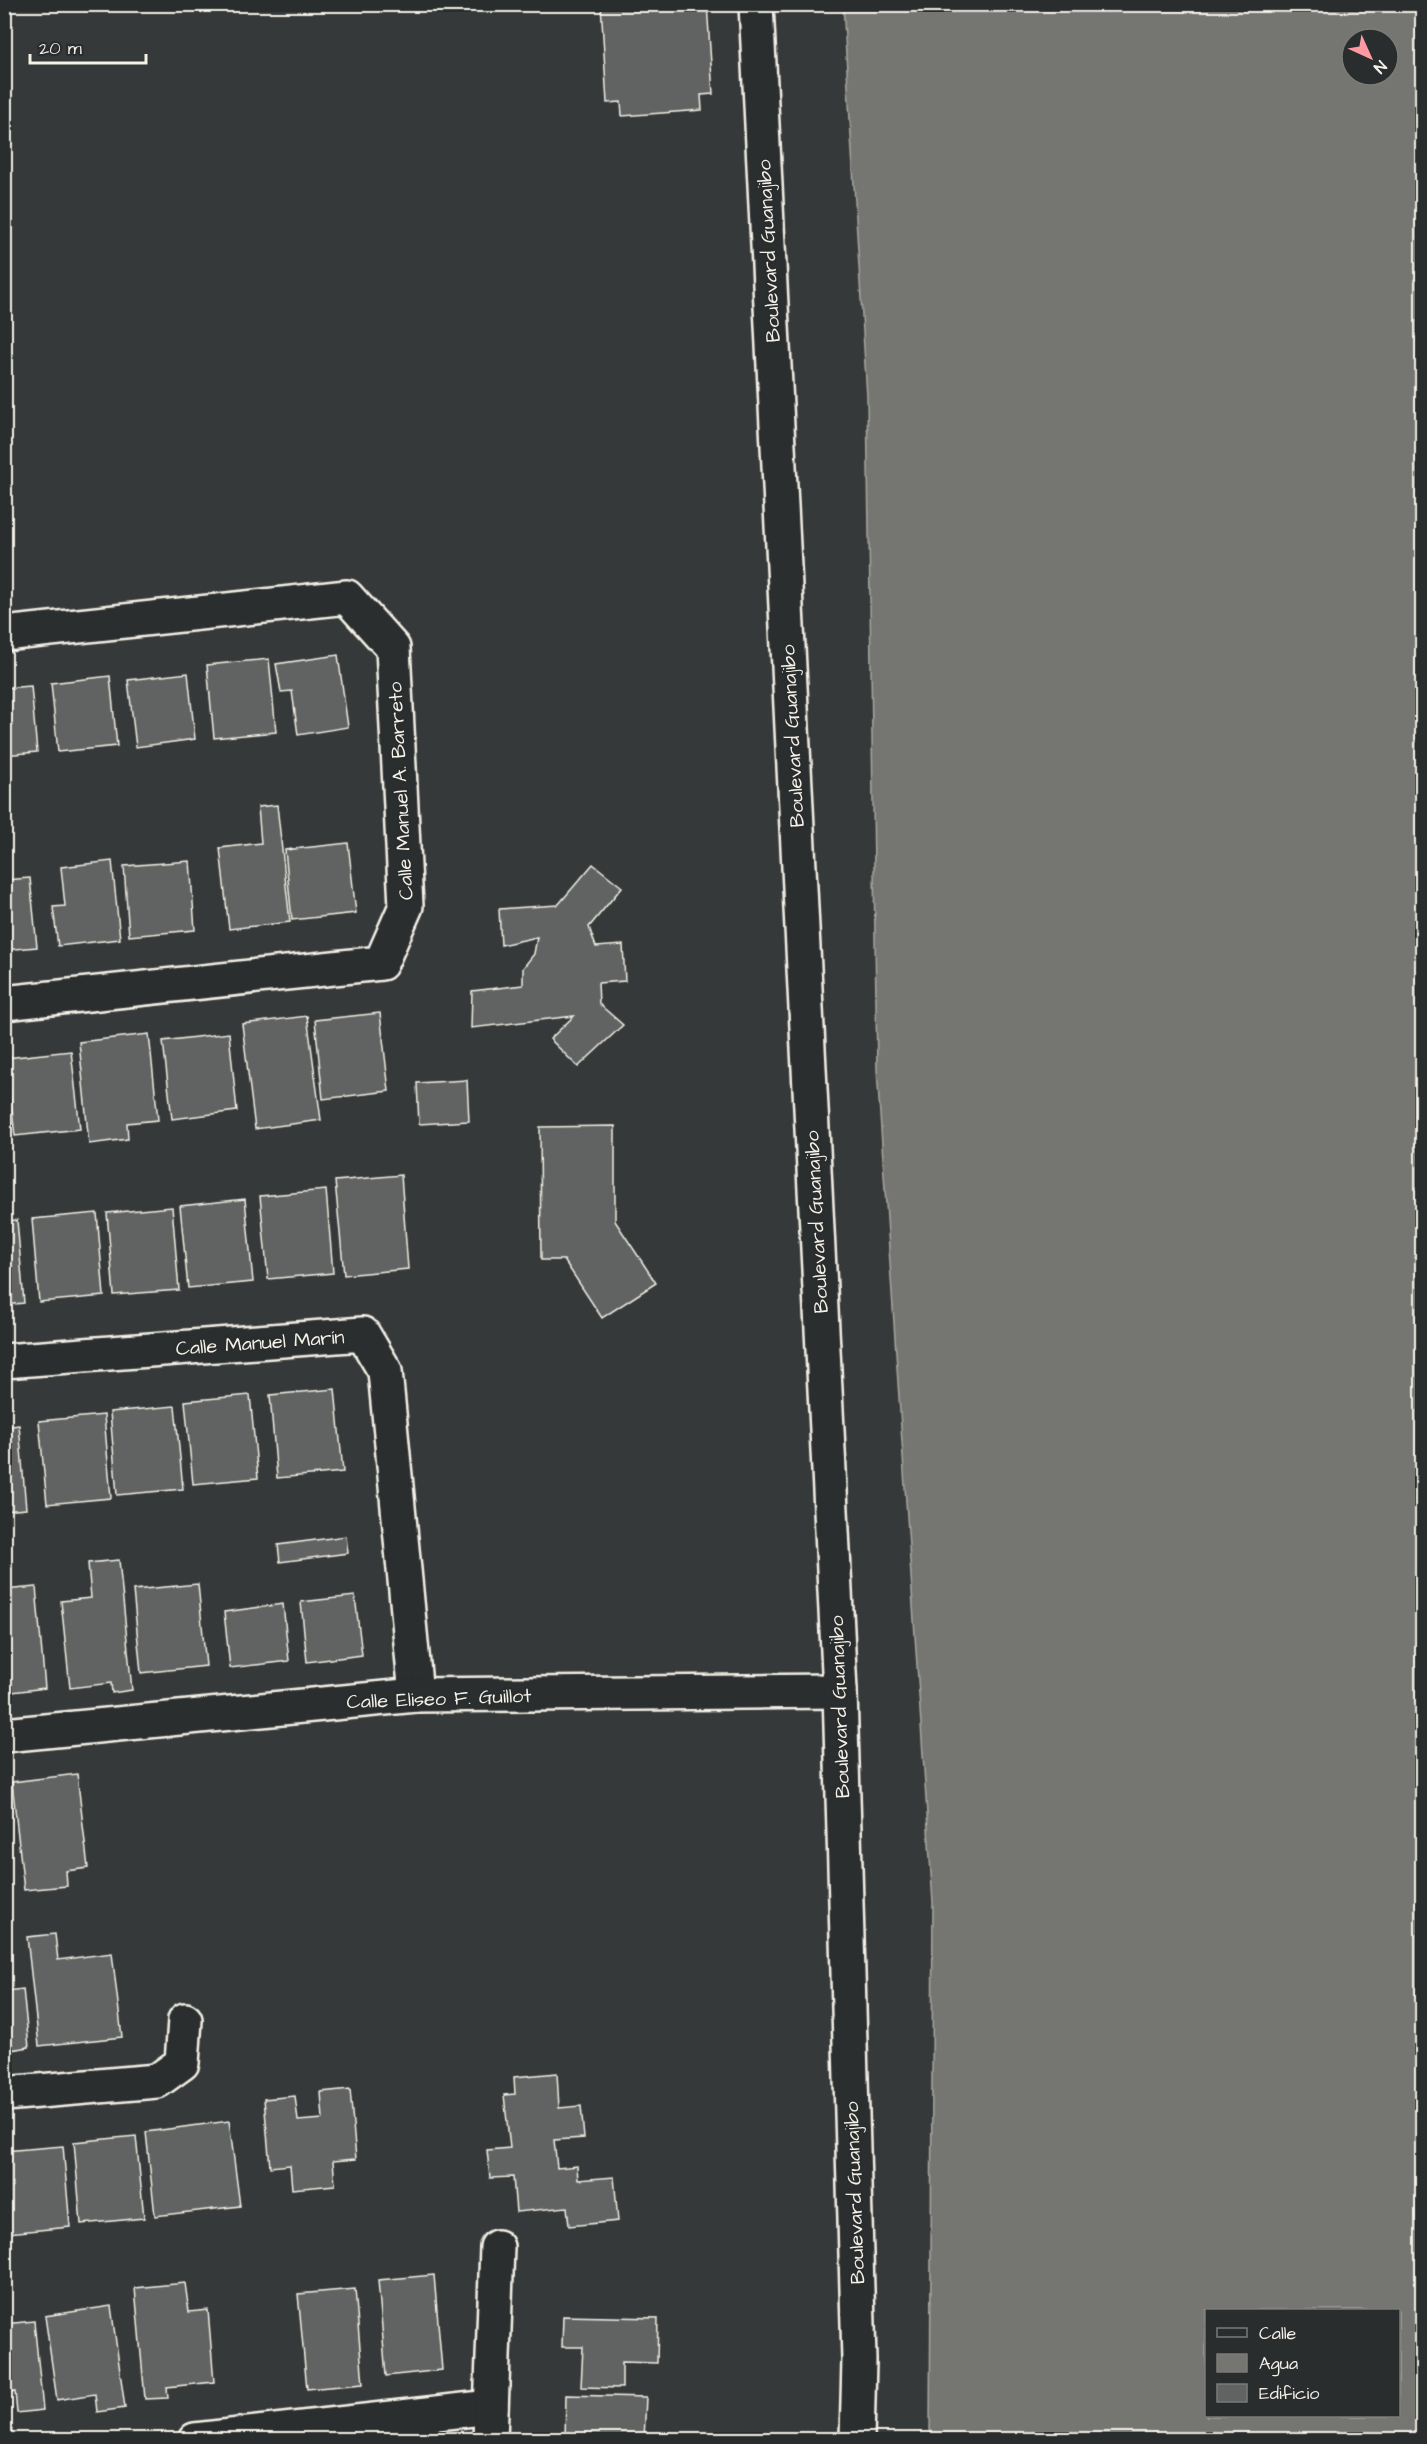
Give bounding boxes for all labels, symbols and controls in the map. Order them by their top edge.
scale bar [30,27,146,65]
north arrow [1340,27,1400,87]
text: 20 m [39,36,82,61]
text: N [1369,56,1391,78]
street label: Boulevard Guanajibo [750,159,788,343]
street label: Boulevard Guanajibo [774,644,812,828]
street label: Calle Manuel A. Barreto [381,681,421,901]
street label: Boulevard Guanajibo [798,1130,836,1314]
street label: Calle Manuel Marín [175,1323,345,1363]
street label: Boulevard Guanajibo [823,1615,857,1799]
street label: Calle Eliseo F. Guillot [346,1682,532,1716]
street label: Boulevard Guanajibo [838,2101,872,2285]
legend [1205,2309,1400,2417]
text: Calle [1259,2321,1297,2346]
text: Agua [1259,2351,1298,2377]
text: Edificio [1259,2381,1319,2406]

